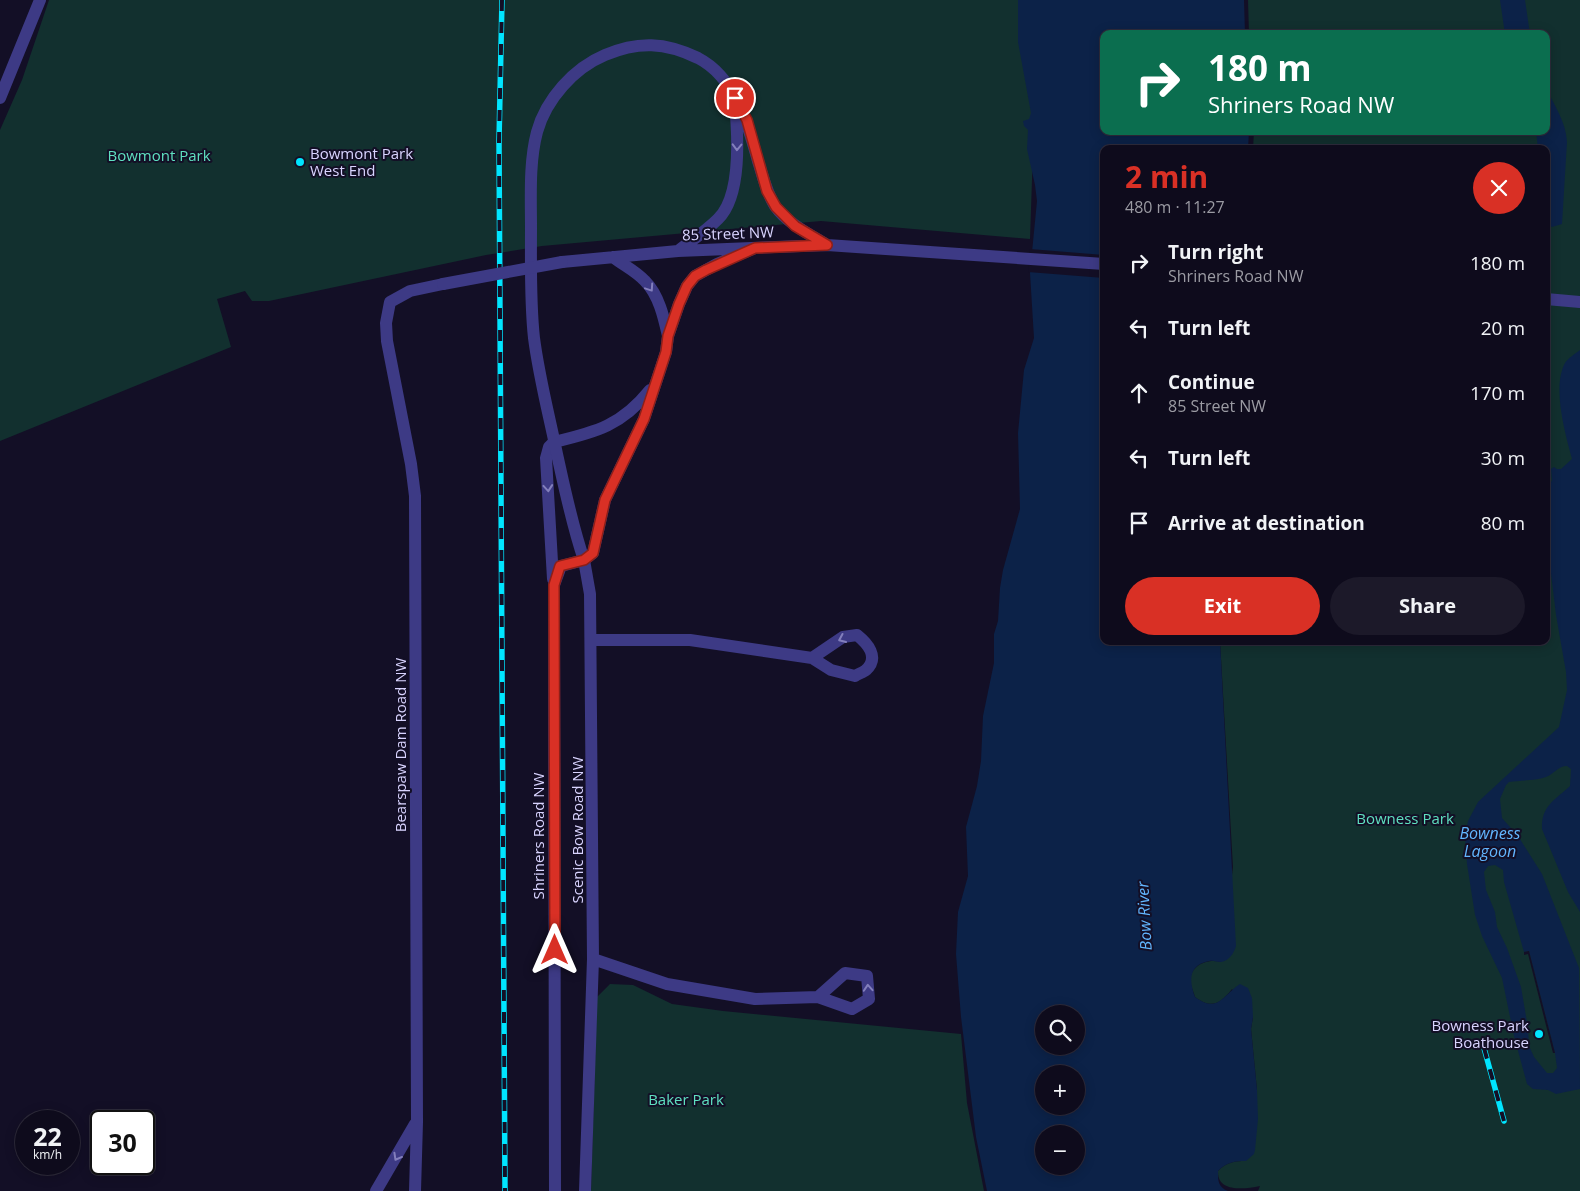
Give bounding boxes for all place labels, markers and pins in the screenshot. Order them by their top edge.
pin [714,77,756,119]
place label: Bowmont Park West End [310,143,413,180]
marker: Bowmont Park West End [294,156,306,168]
place label: Bowness Park Boathouse [1431,1015,1529,1052]
marker: Bowness Park Boathouse [1533,1028,1545,1040]

